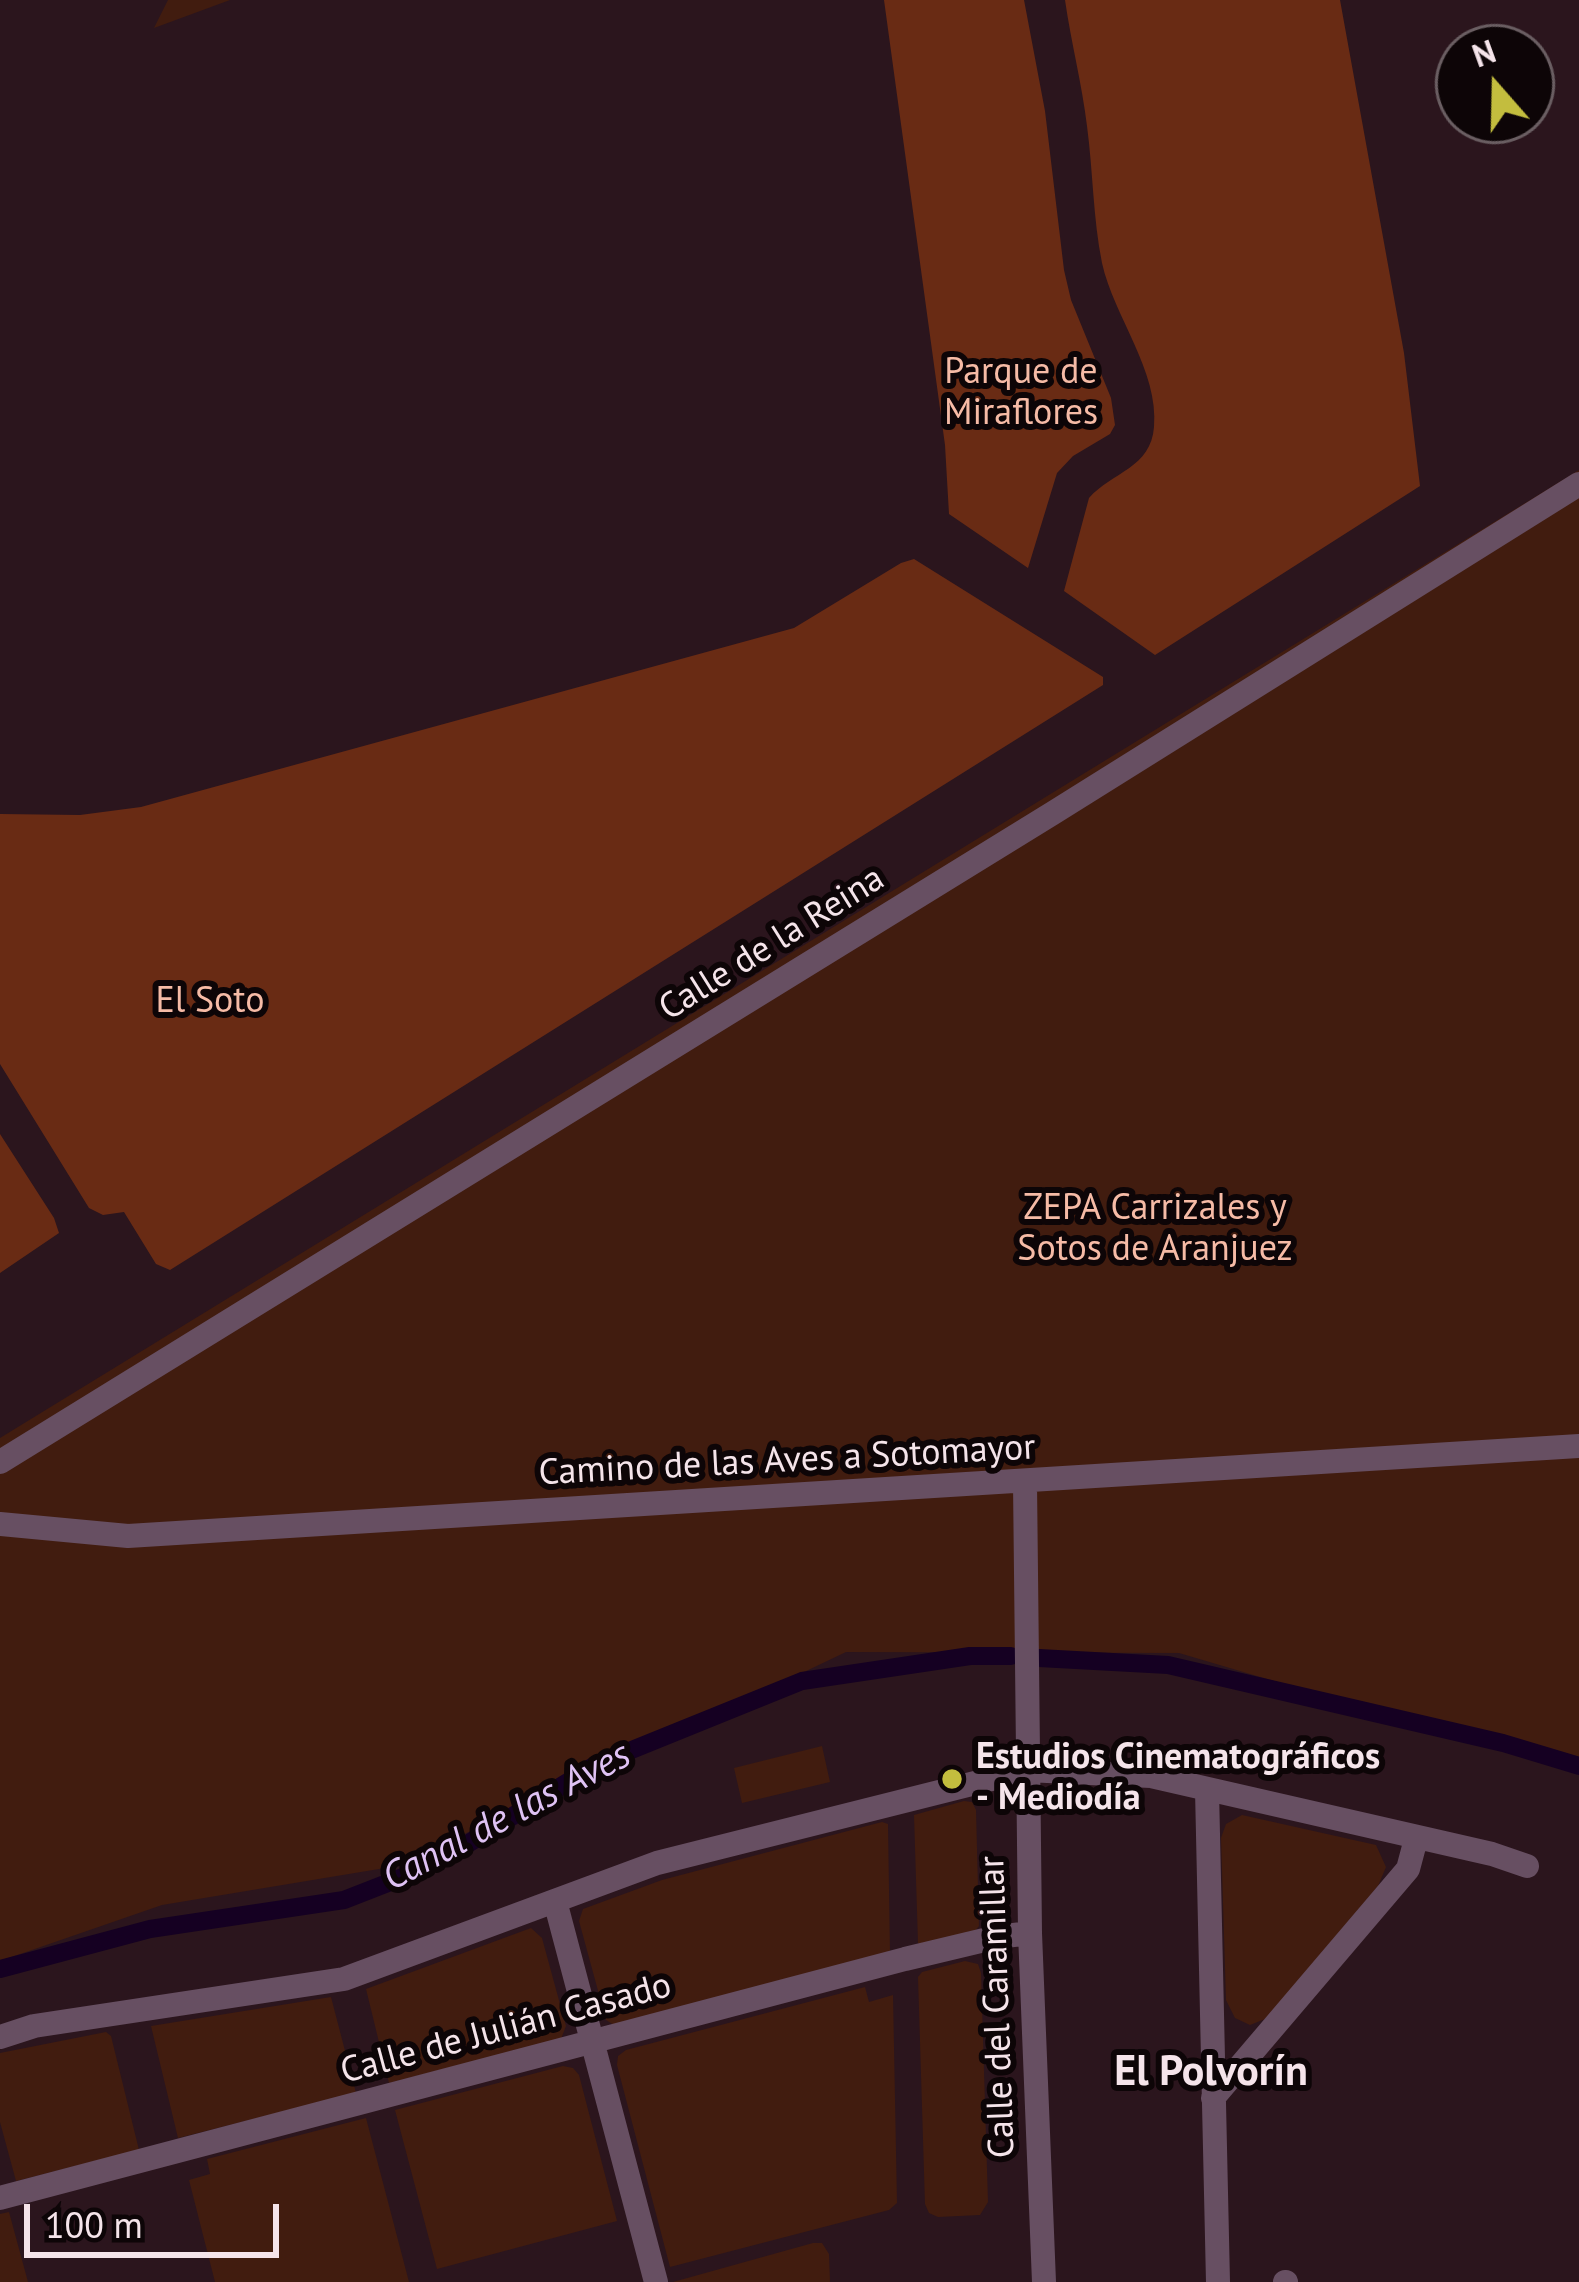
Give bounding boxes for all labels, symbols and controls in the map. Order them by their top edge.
north arrow [1435,24,1555,144]
text: N [1466,29,1501,76]
park label: Parque de Miraflores [944,351,1098,436]
street label: Calle de la Reina [652,858,892,1030]
park label: El Soto [156,980,264,1024]
park label: ZEPA Carrizales y Sotos de Aranjuez [1017,1187,1293,1272]
street label: Camino de las Aves a Sotomayor [537,1426,1037,1496]
water label: Canal de las Aves [375,1732,639,1902]
place label: Estudios Cinematográficos - Mediodía [976,1736,1380,1821]
marker: Estudios Cinematográficos - Mediodía [939,1766,965,1792]
street label: Calle del Caramillar [971,1855,1025,2159]
street label: Calle de Julián Casado [336,1964,676,2094]
district label: El Polvorín [1114,2048,1308,2098]
scale bar [30,2180,285,2254]
text: 100 m [45,2201,143,2248]

